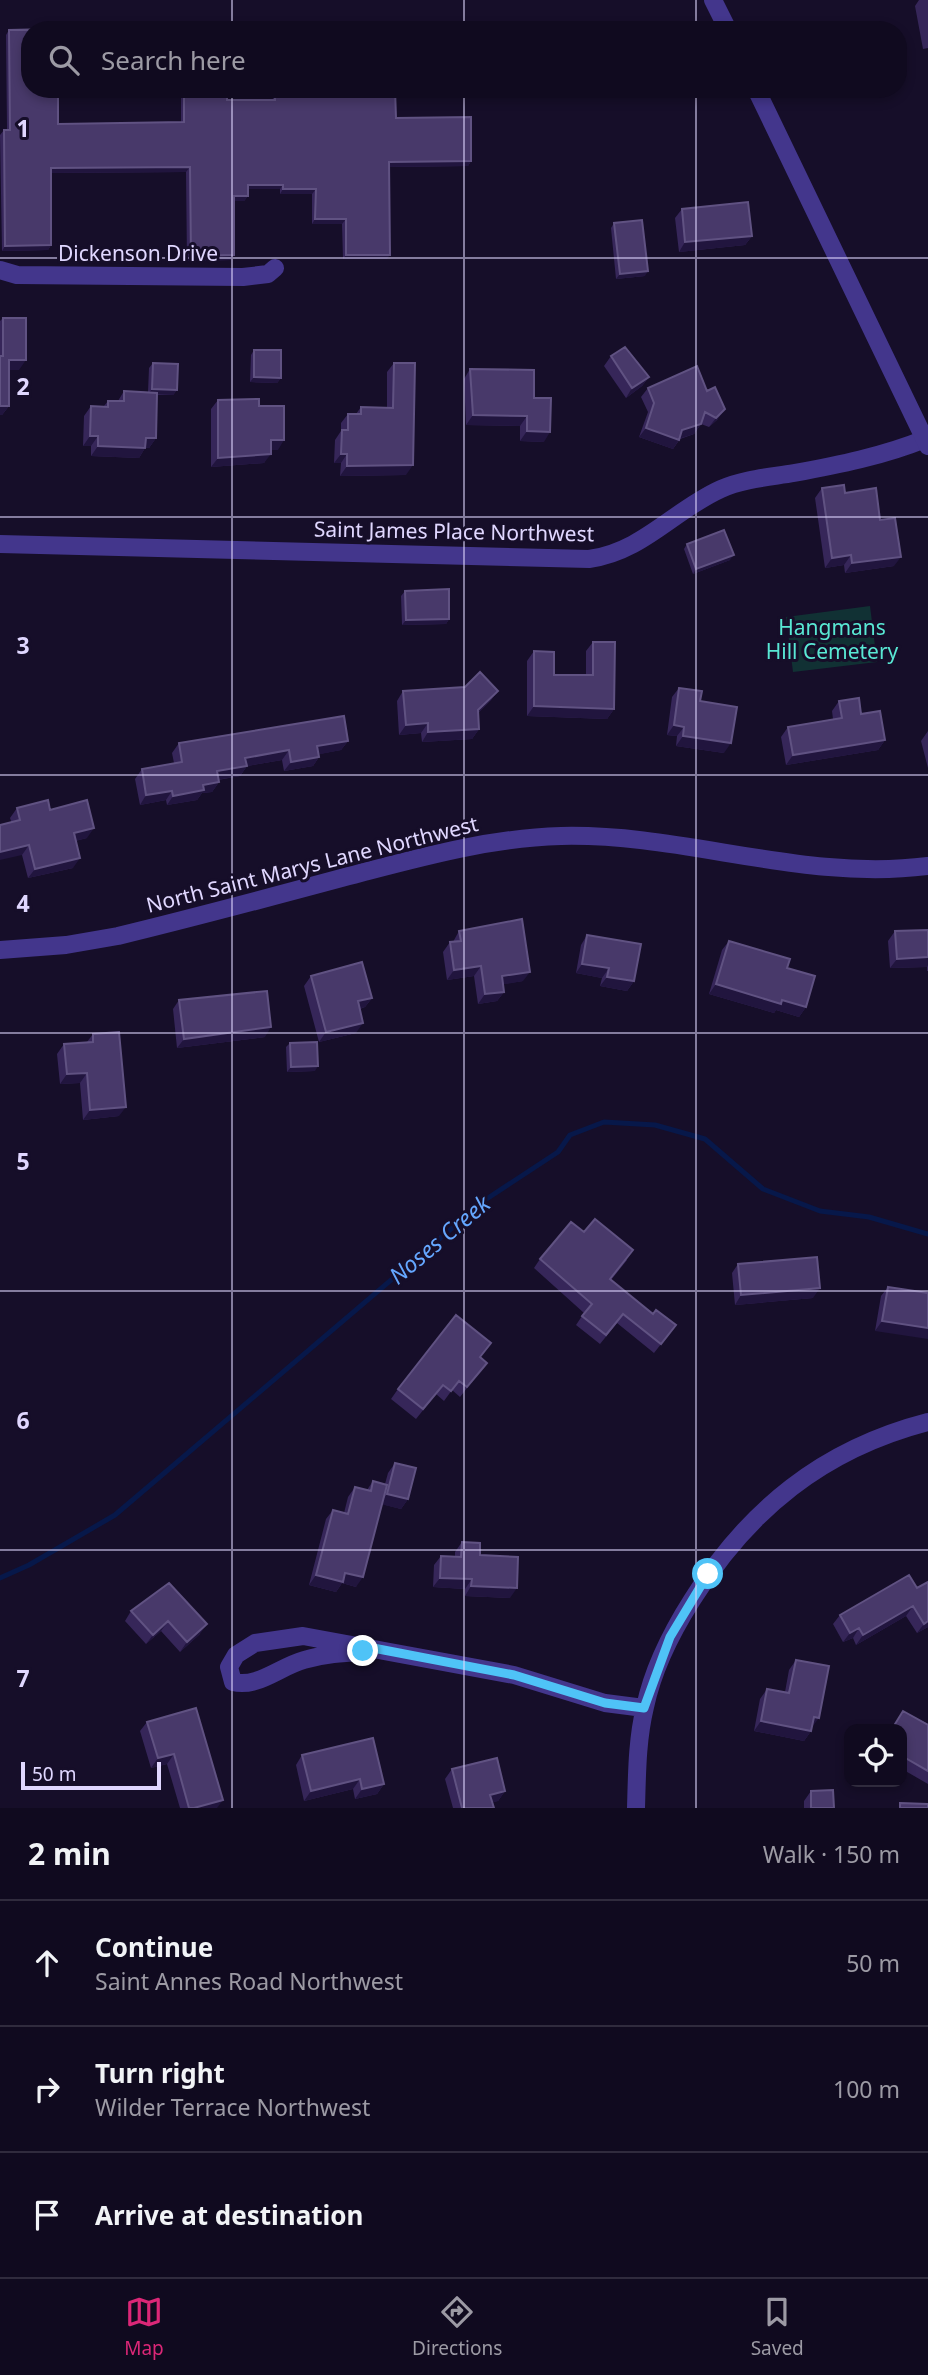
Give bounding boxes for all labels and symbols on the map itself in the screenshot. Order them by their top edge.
text: 1 [16,112,30,144]
street label: Dickenson Drive [58,239,218,267]
text: 2 [16,370,30,402]
street label: Saint James Place Northwest [314,515,595,547]
park label: Hangmans Hill Cemetery [766,613,899,665]
text: 3 [16,629,30,661]
street label: North Saint Marys Lane Northwest [143,809,481,919]
text: 4 [16,887,30,919]
text: 5 [16,1145,30,1177]
water label: Noses Creek [382,1186,498,1291]
text: 6 [16,1404,30,1436]
route start [692,1558,723,1589]
route end [347,1635,378,1666]
text: 7 [16,1662,30,1694]
scale bar [21,1759,161,1791]

